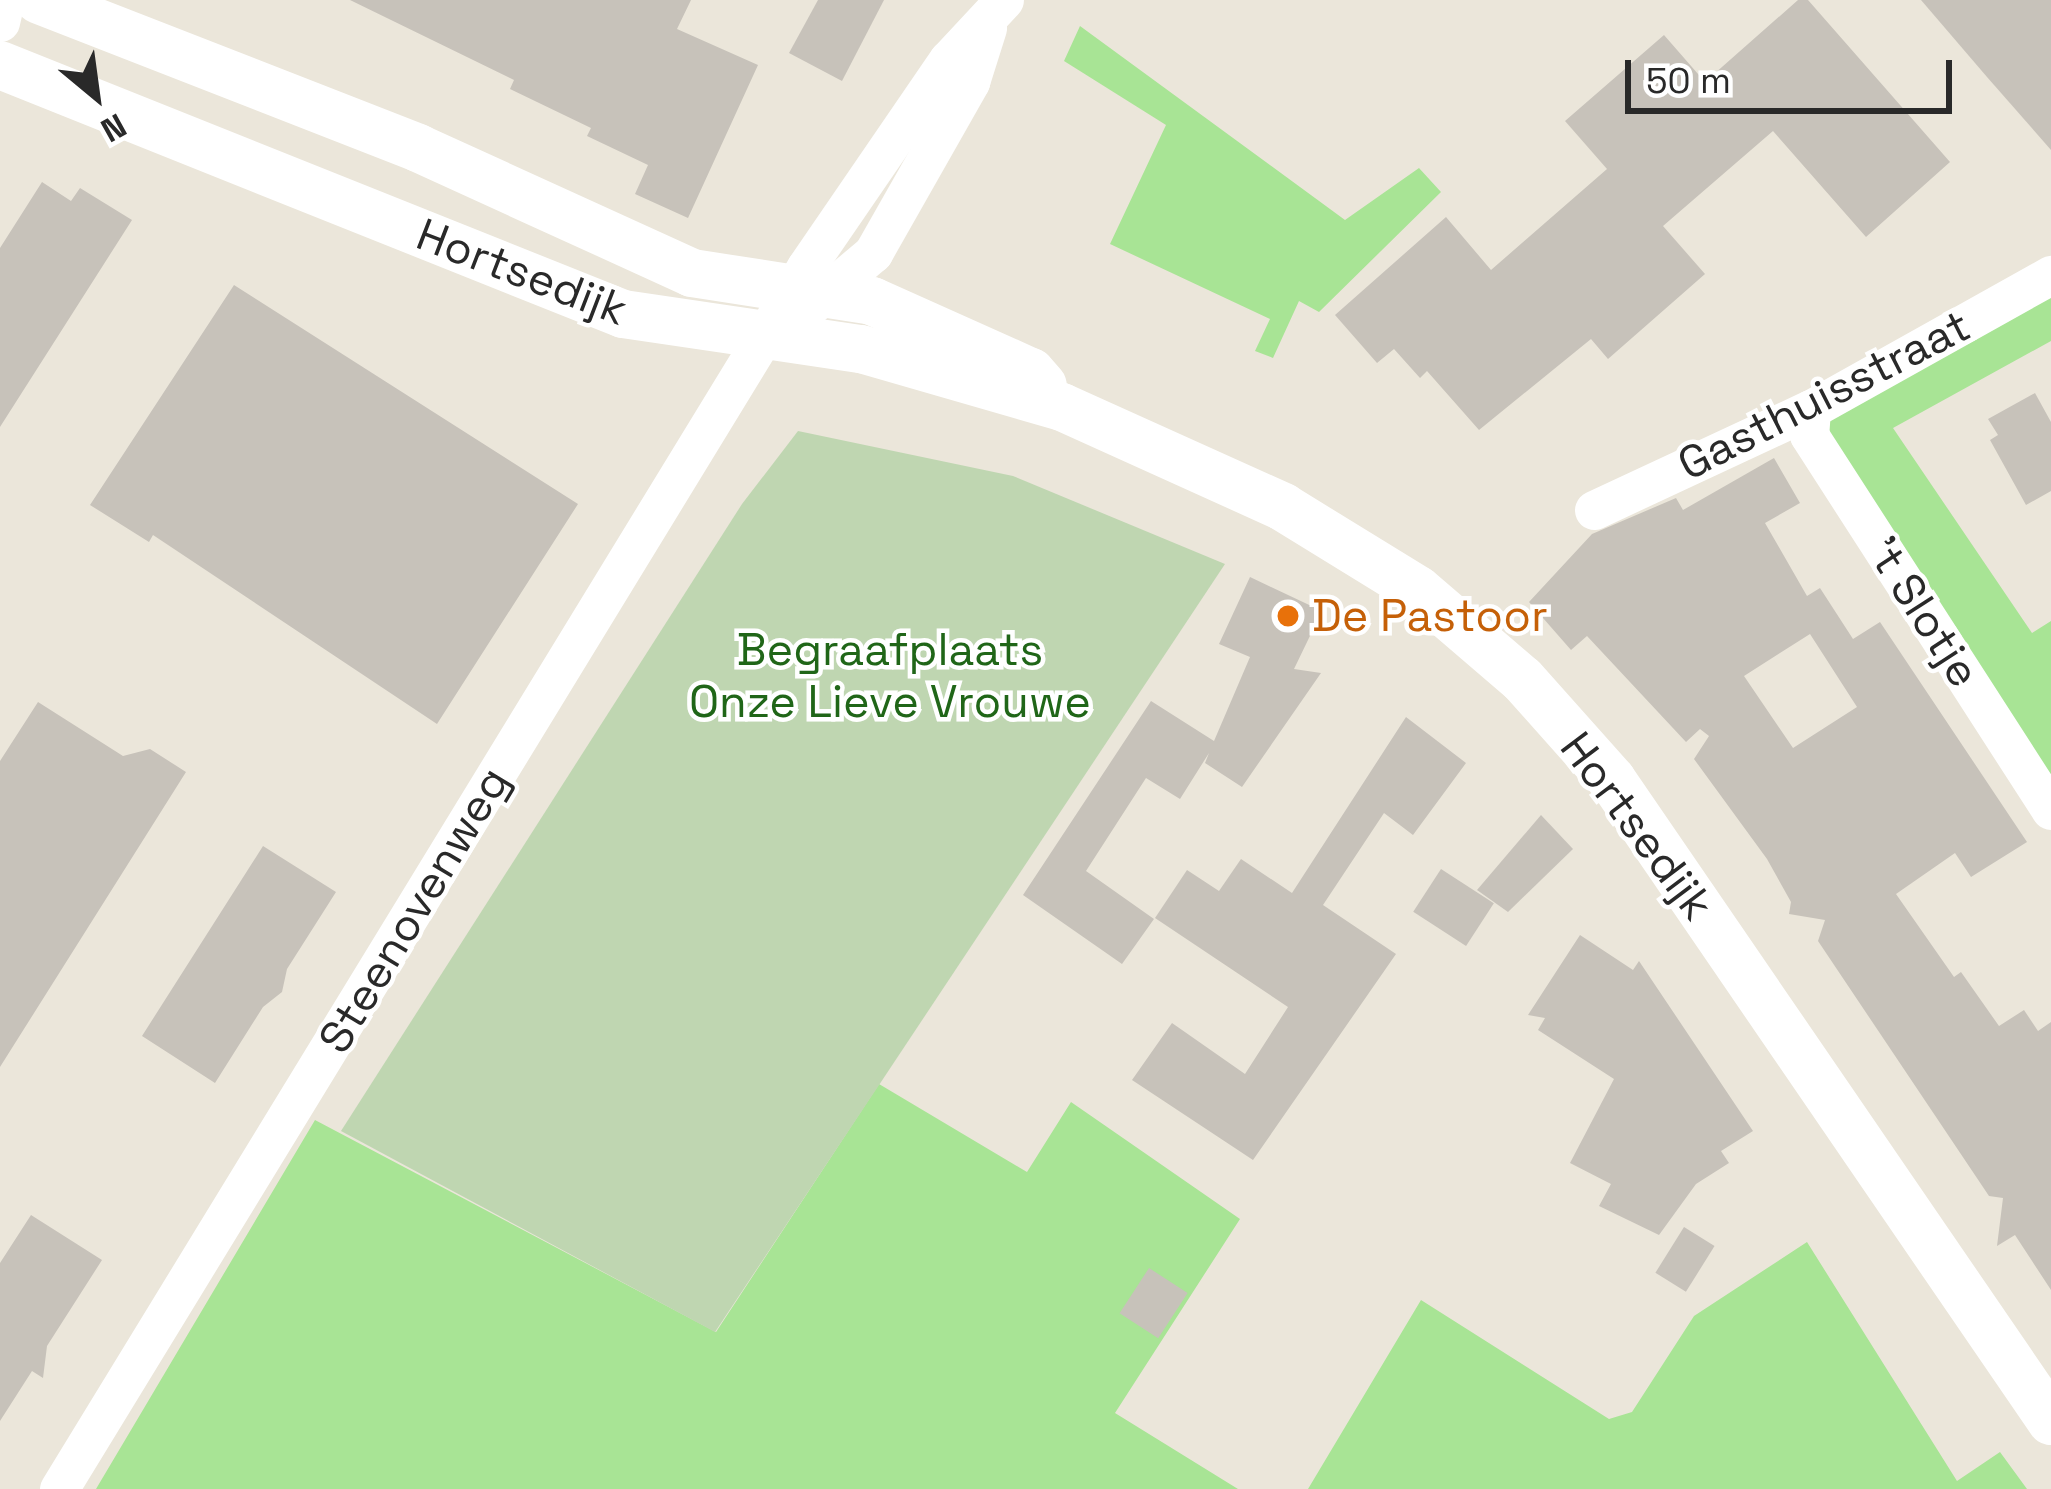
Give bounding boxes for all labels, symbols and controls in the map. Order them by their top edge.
north arrow [36,36,156,156]
scale bar [1631,36,1958,110]
text: 50 m [1646,58,1731,104]
text: N [94,104,133,151]
street label: Hortsedijk [409,207,635,337]
street label: Gasthuisstraat [1669,298,1979,492]
street label: 't Slotje [1855,527,1991,697]
place label: De Pastoor [1312,589,1548,643]
marker: De Pastoor [1275,603,1301,629]
park label: Begraafplaats Onze Lieve Vrouwe [689,623,1091,729]
street label: Hortsedijk [1549,722,1725,930]
street label: Steenovenweg [307,757,521,1063]

